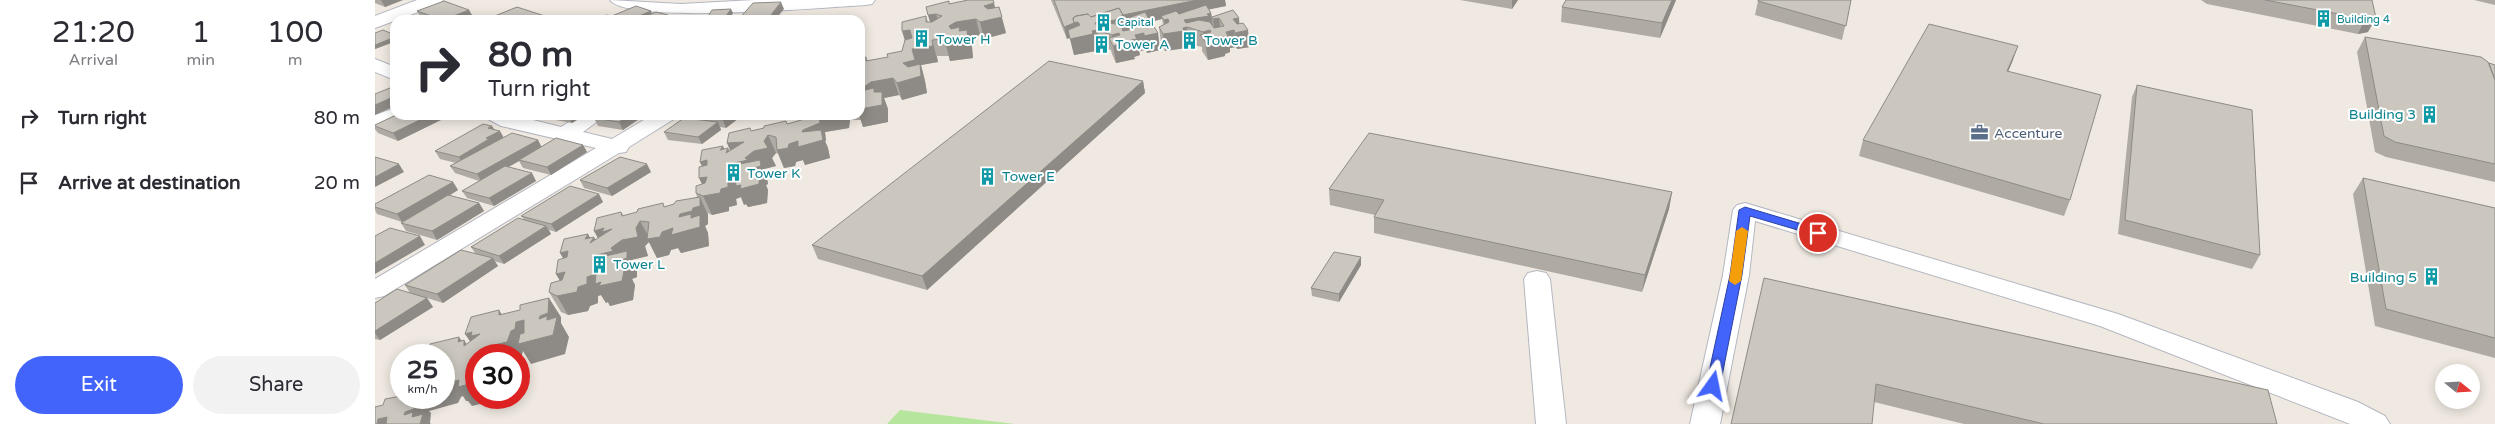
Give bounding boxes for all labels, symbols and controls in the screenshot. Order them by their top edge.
building icon: Building 4 [2313,9,2333,29]
building icon: Capital [1093,12,1113,32]
place label: Building 4 [2337,13,2390,26]
text: 21:20 [52,14,135,51]
text: 1 [191,14,210,51]
text: 100 [267,14,323,51]
place label: Capital [1117,16,1154,29]
building icon: Tower H [912,29,932,49]
building icon: Tower B [1180,30,1200,50]
place label: Tower H [936,31,991,48]
place label: Tower B [1204,32,1258,49]
text: 80 m [488,34,573,76]
building icon: Tower A [1091,34,1111,54]
icon: right [405,35,470,100]
place label: Tower A [1115,36,1169,53]
text: Arrival [69,50,118,70]
text: min [187,50,215,70]
text: m [288,50,302,70]
text: Turn right [488,76,590,102]
icon: right [15,104,43,132]
building icon: Building 3 [2420,104,2440,124]
place label: Building 3 [2349,106,2416,123]
text: Turn right [58,107,146,129]
text: 80 m [314,107,360,129]
office icon: Accenture [1970,123,1990,143]
place label: Accenture [1994,125,2062,142]
building icon: Tower K [723,163,743,183]
place label: Tower K [747,165,800,182]
building icon: Tower E [978,166,998,186]
place label: Tower E [1002,168,1055,185]
icon: arrive [15,169,43,197]
text: Arrive at destination [58,172,241,194]
text: 20 m [314,172,360,194]
pin [1797,212,1839,254]
icon: arrive [1804,219,1832,247]
building icon: Tower L [589,254,609,274]
place label: Tower L [613,256,665,273]
building icon: Building 5 [2421,267,2441,287]
place label: Building 5 [2350,269,2417,286]
speed limit sign: 30 [465,344,530,409]
text: 25 [407,355,438,385]
button: Exit [15,356,183,414]
button: Share [193,356,360,414]
position arrow [1686,359,1738,411]
north arrow [2435,364,2480,409]
map controls [2435,364,2480,409]
text: km/h [407,382,438,396]

